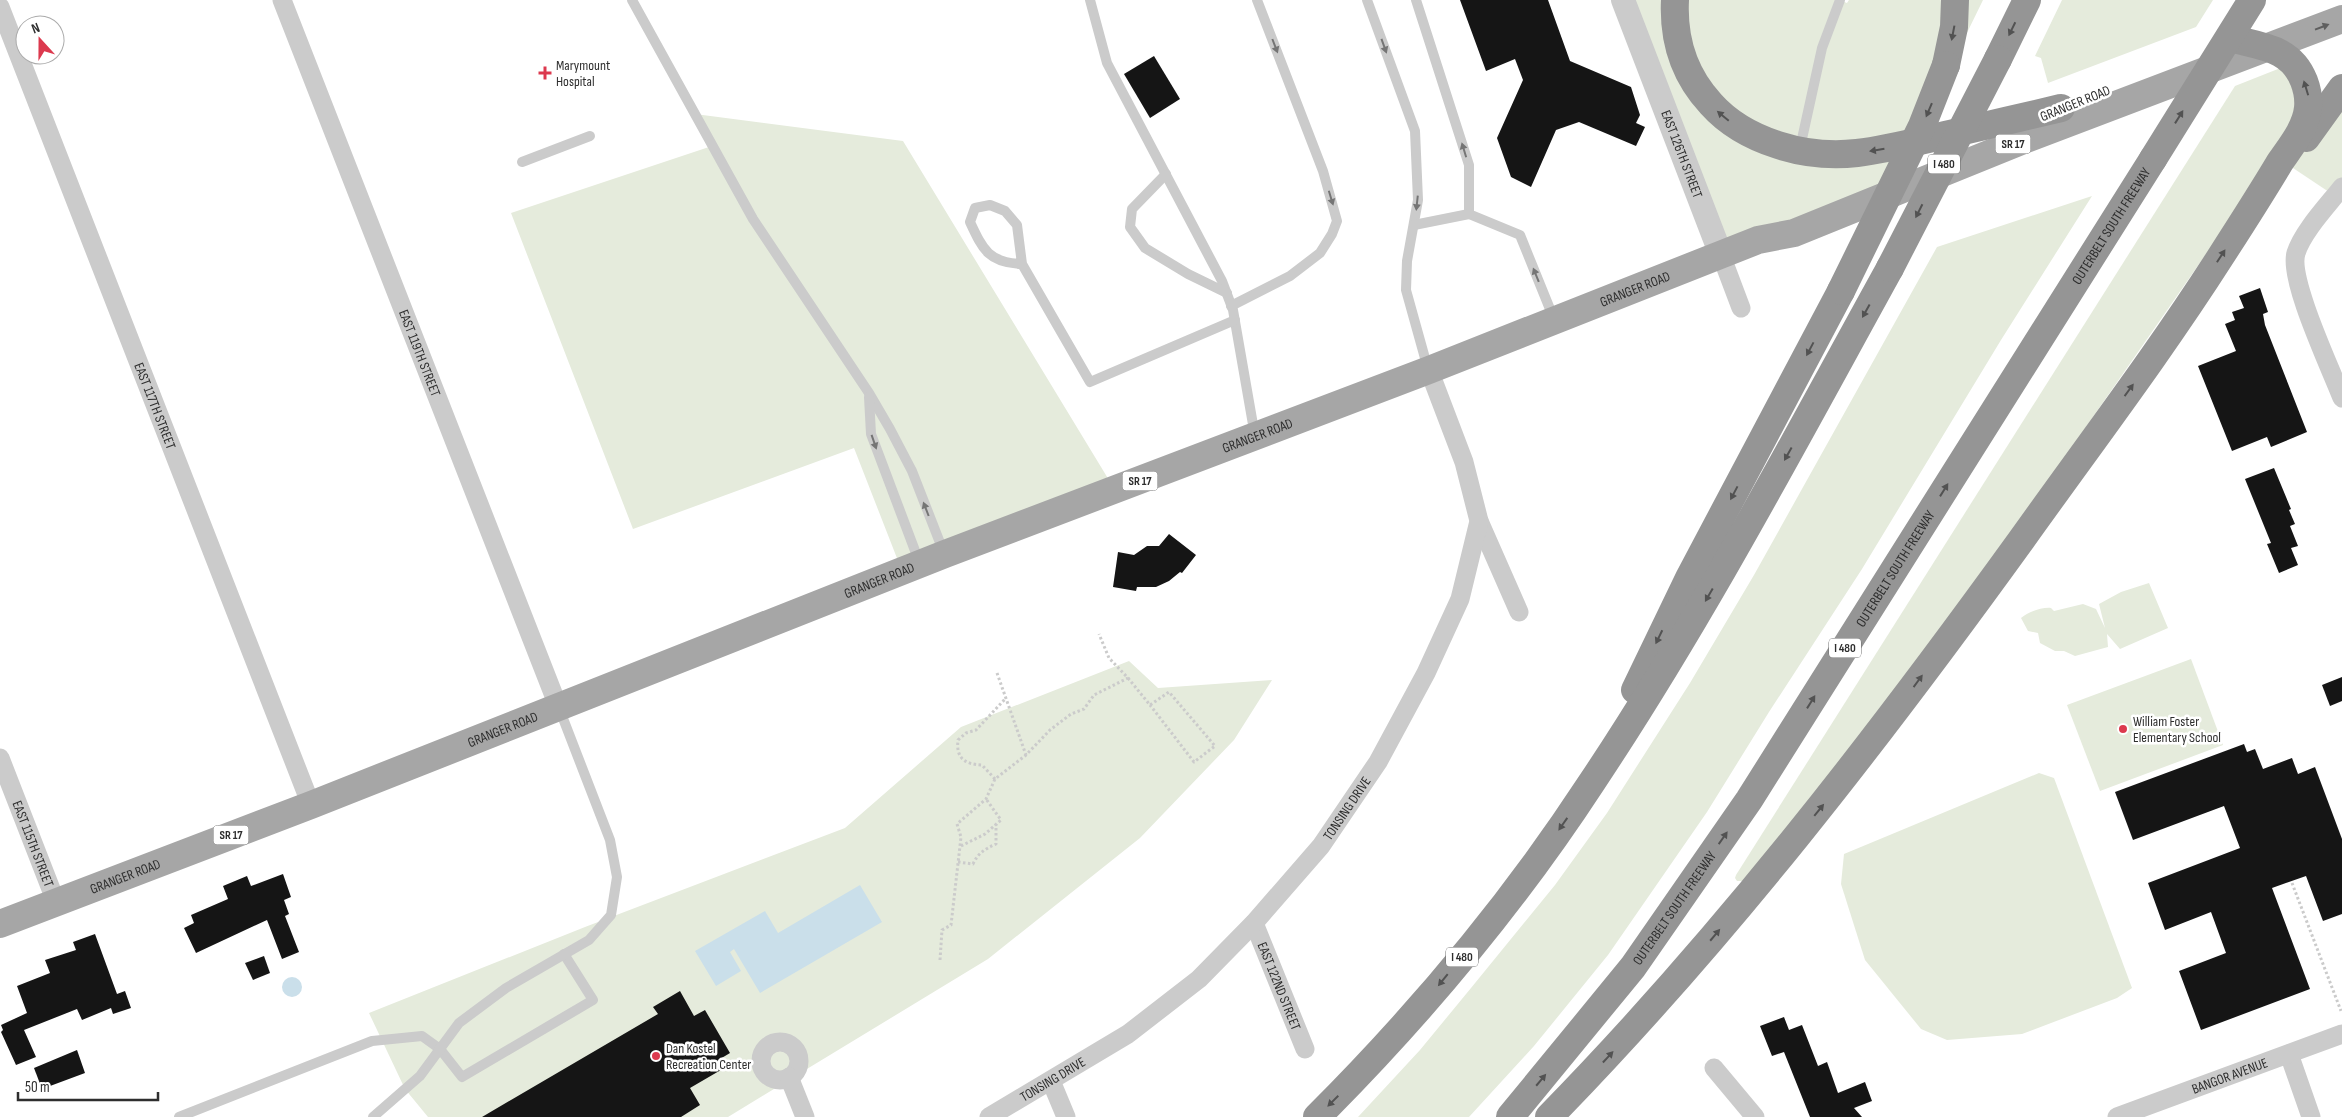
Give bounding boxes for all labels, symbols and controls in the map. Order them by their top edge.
north arrow [15,15,65,65]
text: N [29,19,42,38]
one-way arrow [2008,22,2017,37]
one-way arrow [2314,22,2329,30]
one-way arrow [1949,25,1957,40]
one-way arrow [1271,38,1279,53]
one-way arrow [1380,39,1388,54]
place label: Marymount Hospital [556,57,610,90]
marker: Marymount Hospital [538,66,552,80]
one-way arrow [2302,80,2310,95]
street label: GRANGER ROAD [2038,82,2113,125]
one-way arrow [1924,103,1932,117]
street label: EAST 126TH STREET [1657,108,1706,201]
one-way arrow [1717,110,1730,121]
one-way arrow [2174,111,2183,124]
road number: SR 17 [1996,134,2030,154]
one-way arrow [1460,143,1468,158]
one-way arrow [1868,146,1884,154]
road number: I 480 [1928,154,1960,173]
street label: OUTERBELT SOUTH FREEWAY [2068,165,2154,288]
one-way arrow [1328,190,1336,205]
one-way arrow [1413,195,1421,211]
one-way arrow [1915,204,1923,218]
one-way arrow [2217,249,2226,263]
one-way arrow [1531,268,1539,282]
street label: GRANGER ROAD [1597,268,1673,311]
one-way arrow [1862,304,1870,319]
street label: EAST 119TH STREET [395,307,444,399]
one-way arrow [1806,342,1814,357]
street label: EAST 117TH STREET [130,360,180,452]
one-way arrow [2124,383,2134,396]
street label: GRANGER ROAD [1220,415,1295,457]
one-way arrow [871,434,878,449]
one-way arrow [1784,447,1792,461]
road number: SR 17 [1122,472,1158,491]
one-way arrow [1940,483,1949,497]
one-way arrow [1730,486,1738,500]
one-way arrow [922,501,930,516]
street label: OUTERBELT SOUTH FREEWAY [1852,507,1938,630]
street label: GRANGER ROAD [842,559,917,602]
one-way arrow [1704,589,1713,602]
one-way arrow [1655,630,1663,644]
road number: I 480 [1829,638,1861,658]
one-way arrow [1913,674,1923,688]
one-way arrow [1807,695,1816,708]
street label: GRANGER ROAD [465,708,540,751]
place label: William Foster Elementary School [2133,713,2221,746]
marker: William Foster Elementary School [2117,723,2129,735]
street label: TONSING DRIVE [1320,773,1375,843]
street label: EAST 115TH STREET [8,798,57,890]
one-way arrow [1814,804,1825,817]
one-way arrow [1558,817,1568,831]
road number: SR 17 [214,826,248,844]
one-way arrow [1718,831,1728,845]
street label: OUTERBELT SOUTH FREEWAY [1629,848,1720,968]
street label: GRANGER ROAD [88,855,163,898]
one-way arrow [1709,929,1720,941]
street label: EAST 122ND STREET [1254,940,1305,1033]
road number: I 480 [1446,948,1478,966]
one-way arrow [1437,974,1448,987]
place label: Dan Kostel Recreation Center [666,1040,751,1073]
marker: Dan Kostel Recreation Center [650,1050,662,1062]
one-way arrow [1602,1050,1613,1063]
street label: TONSING DRIVE [1017,1053,1089,1106]
street label: BANGOR AVENUE [2190,1054,2270,1098]
scale bar [18,1070,158,1102]
one-way arrow [1536,1073,1547,1086]
text: 50 m [25,1078,50,1097]
one-way arrow [1328,1094,1340,1106]

